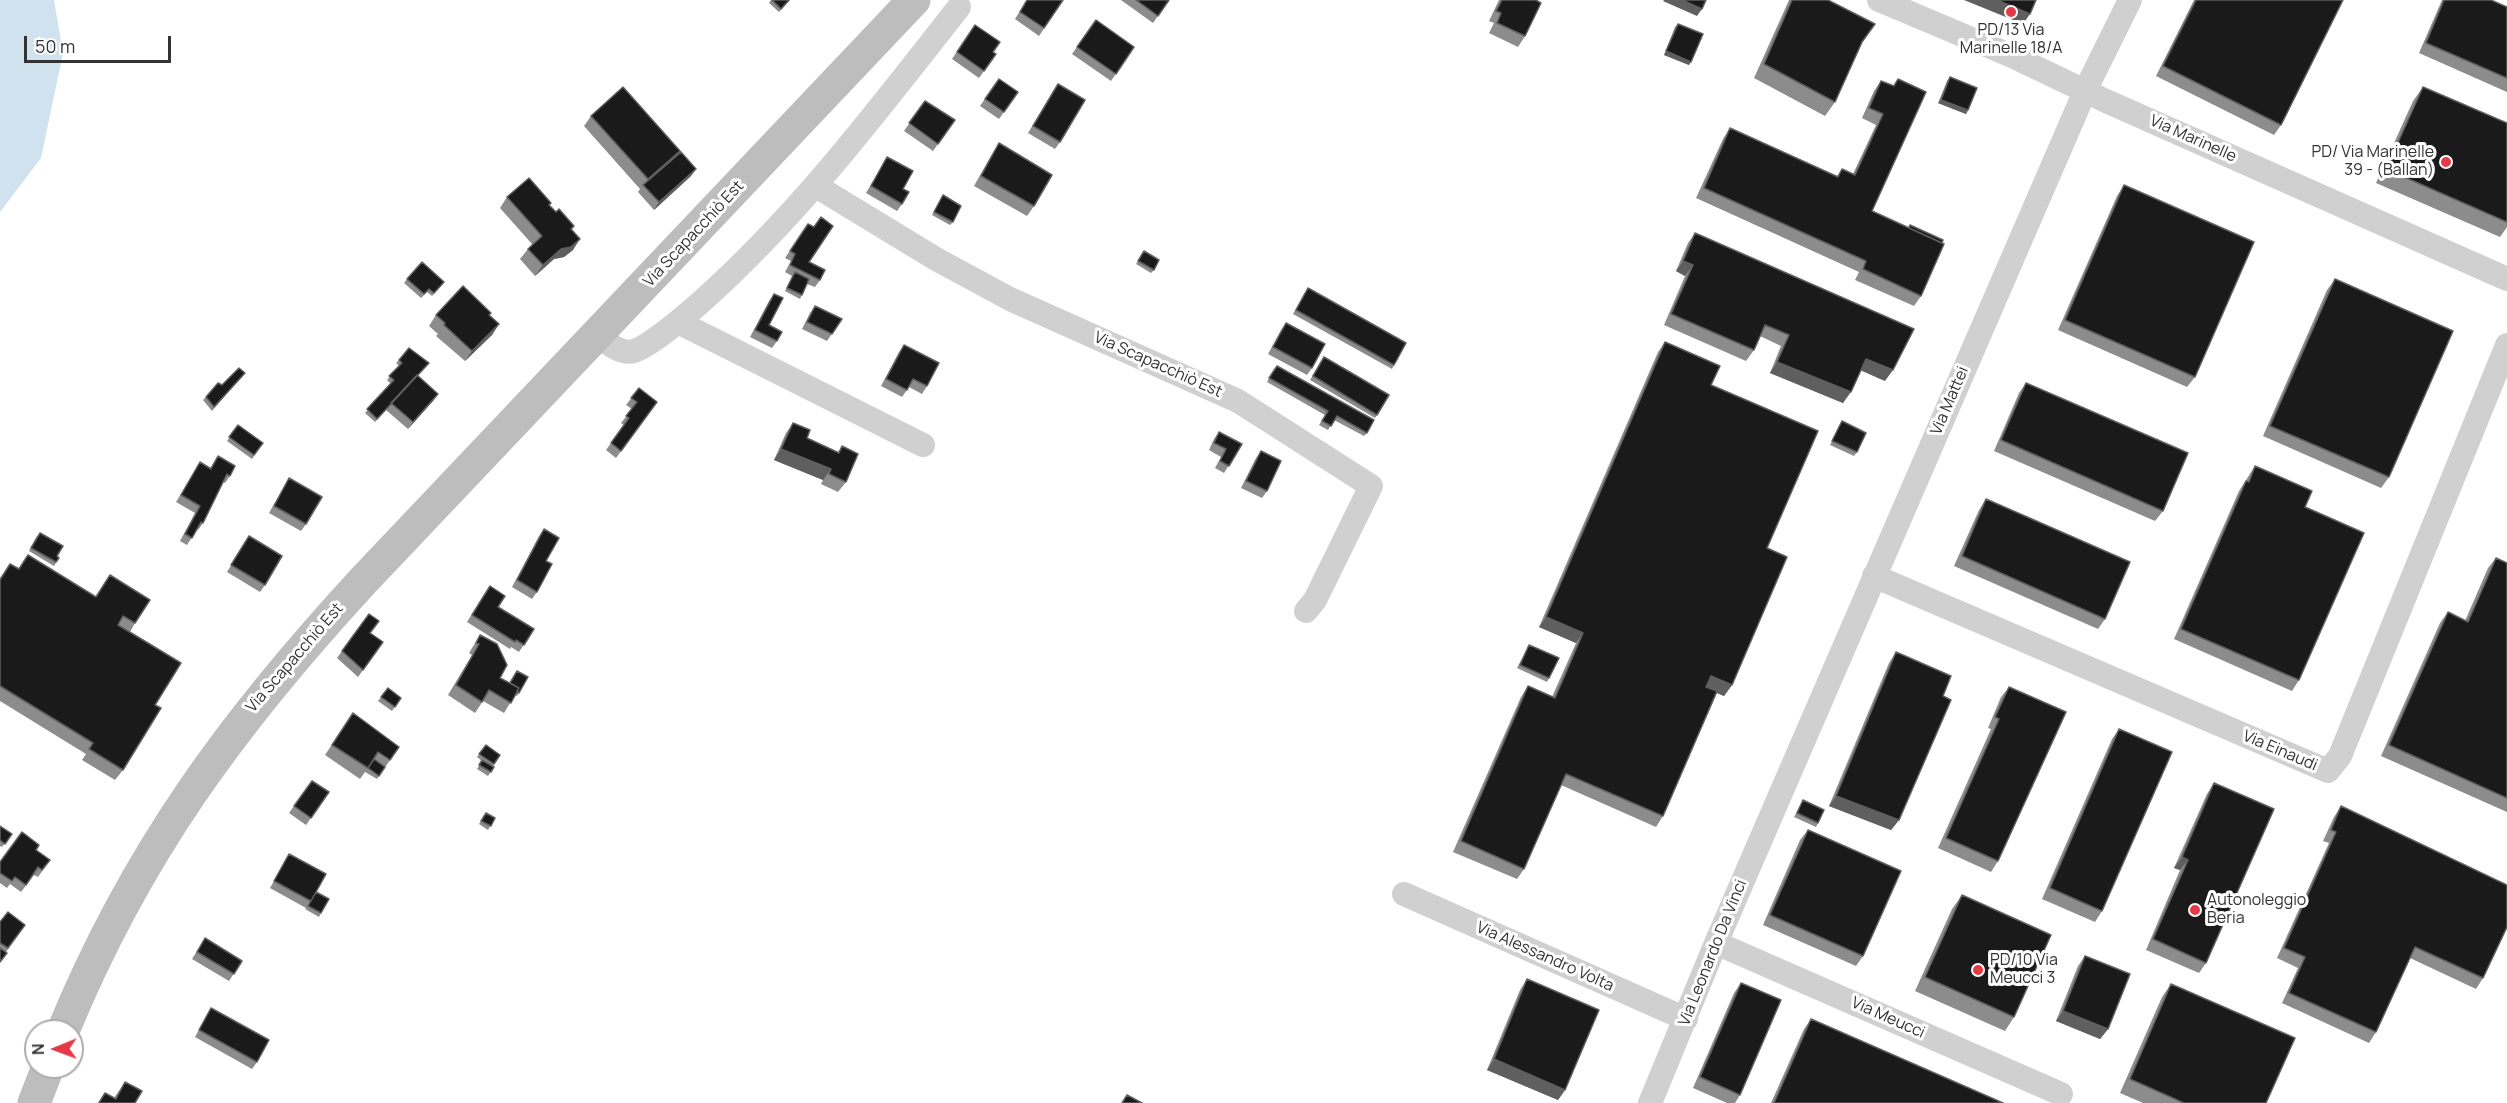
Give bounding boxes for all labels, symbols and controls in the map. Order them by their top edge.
marker: PD/13 Via Marinelle 18/A [2004,5,2018,19]
place label: PD/13 Via Marinelle 18/A [1960,21,2062,59]
scale bar [27,24,174,62]
text: 50 m [35,34,75,58]
street label: Via Marinelle [2147,111,2239,167]
place label: PD/ Via Marinelle 39 - (Ballan) [2312,143,2434,181]
marker: PD/ Via Marinelle 39 - (Ballan) [2439,155,2453,169]
street label: Via Scapacchiò Est [640,177,748,291]
street label: Via Scapacchiò Est [1091,328,1225,402]
street label: Via Mattei [1927,364,1973,438]
street label: Via Scapacchiò Est [242,599,348,717]
street label: Via Einaudi [2240,727,2320,775]
street label: Via Leonardo Da Vinci [1675,877,1751,1029]
place label: Autonoleggio Beria [2207,891,2306,929]
marker: Autonoleggio Beria [2188,903,2202,917]
street label: Via Alessandro Volta [1473,918,1617,996]
place label: PD/10 Via Meucci 3 [1990,951,2058,989]
marker: PD/10 Via Meucci 3 [1971,963,1985,977]
street label: Via Meucci [1848,993,1928,1043]
north arrow [24,1019,84,1079]
text: N [27,1043,49,1055]

